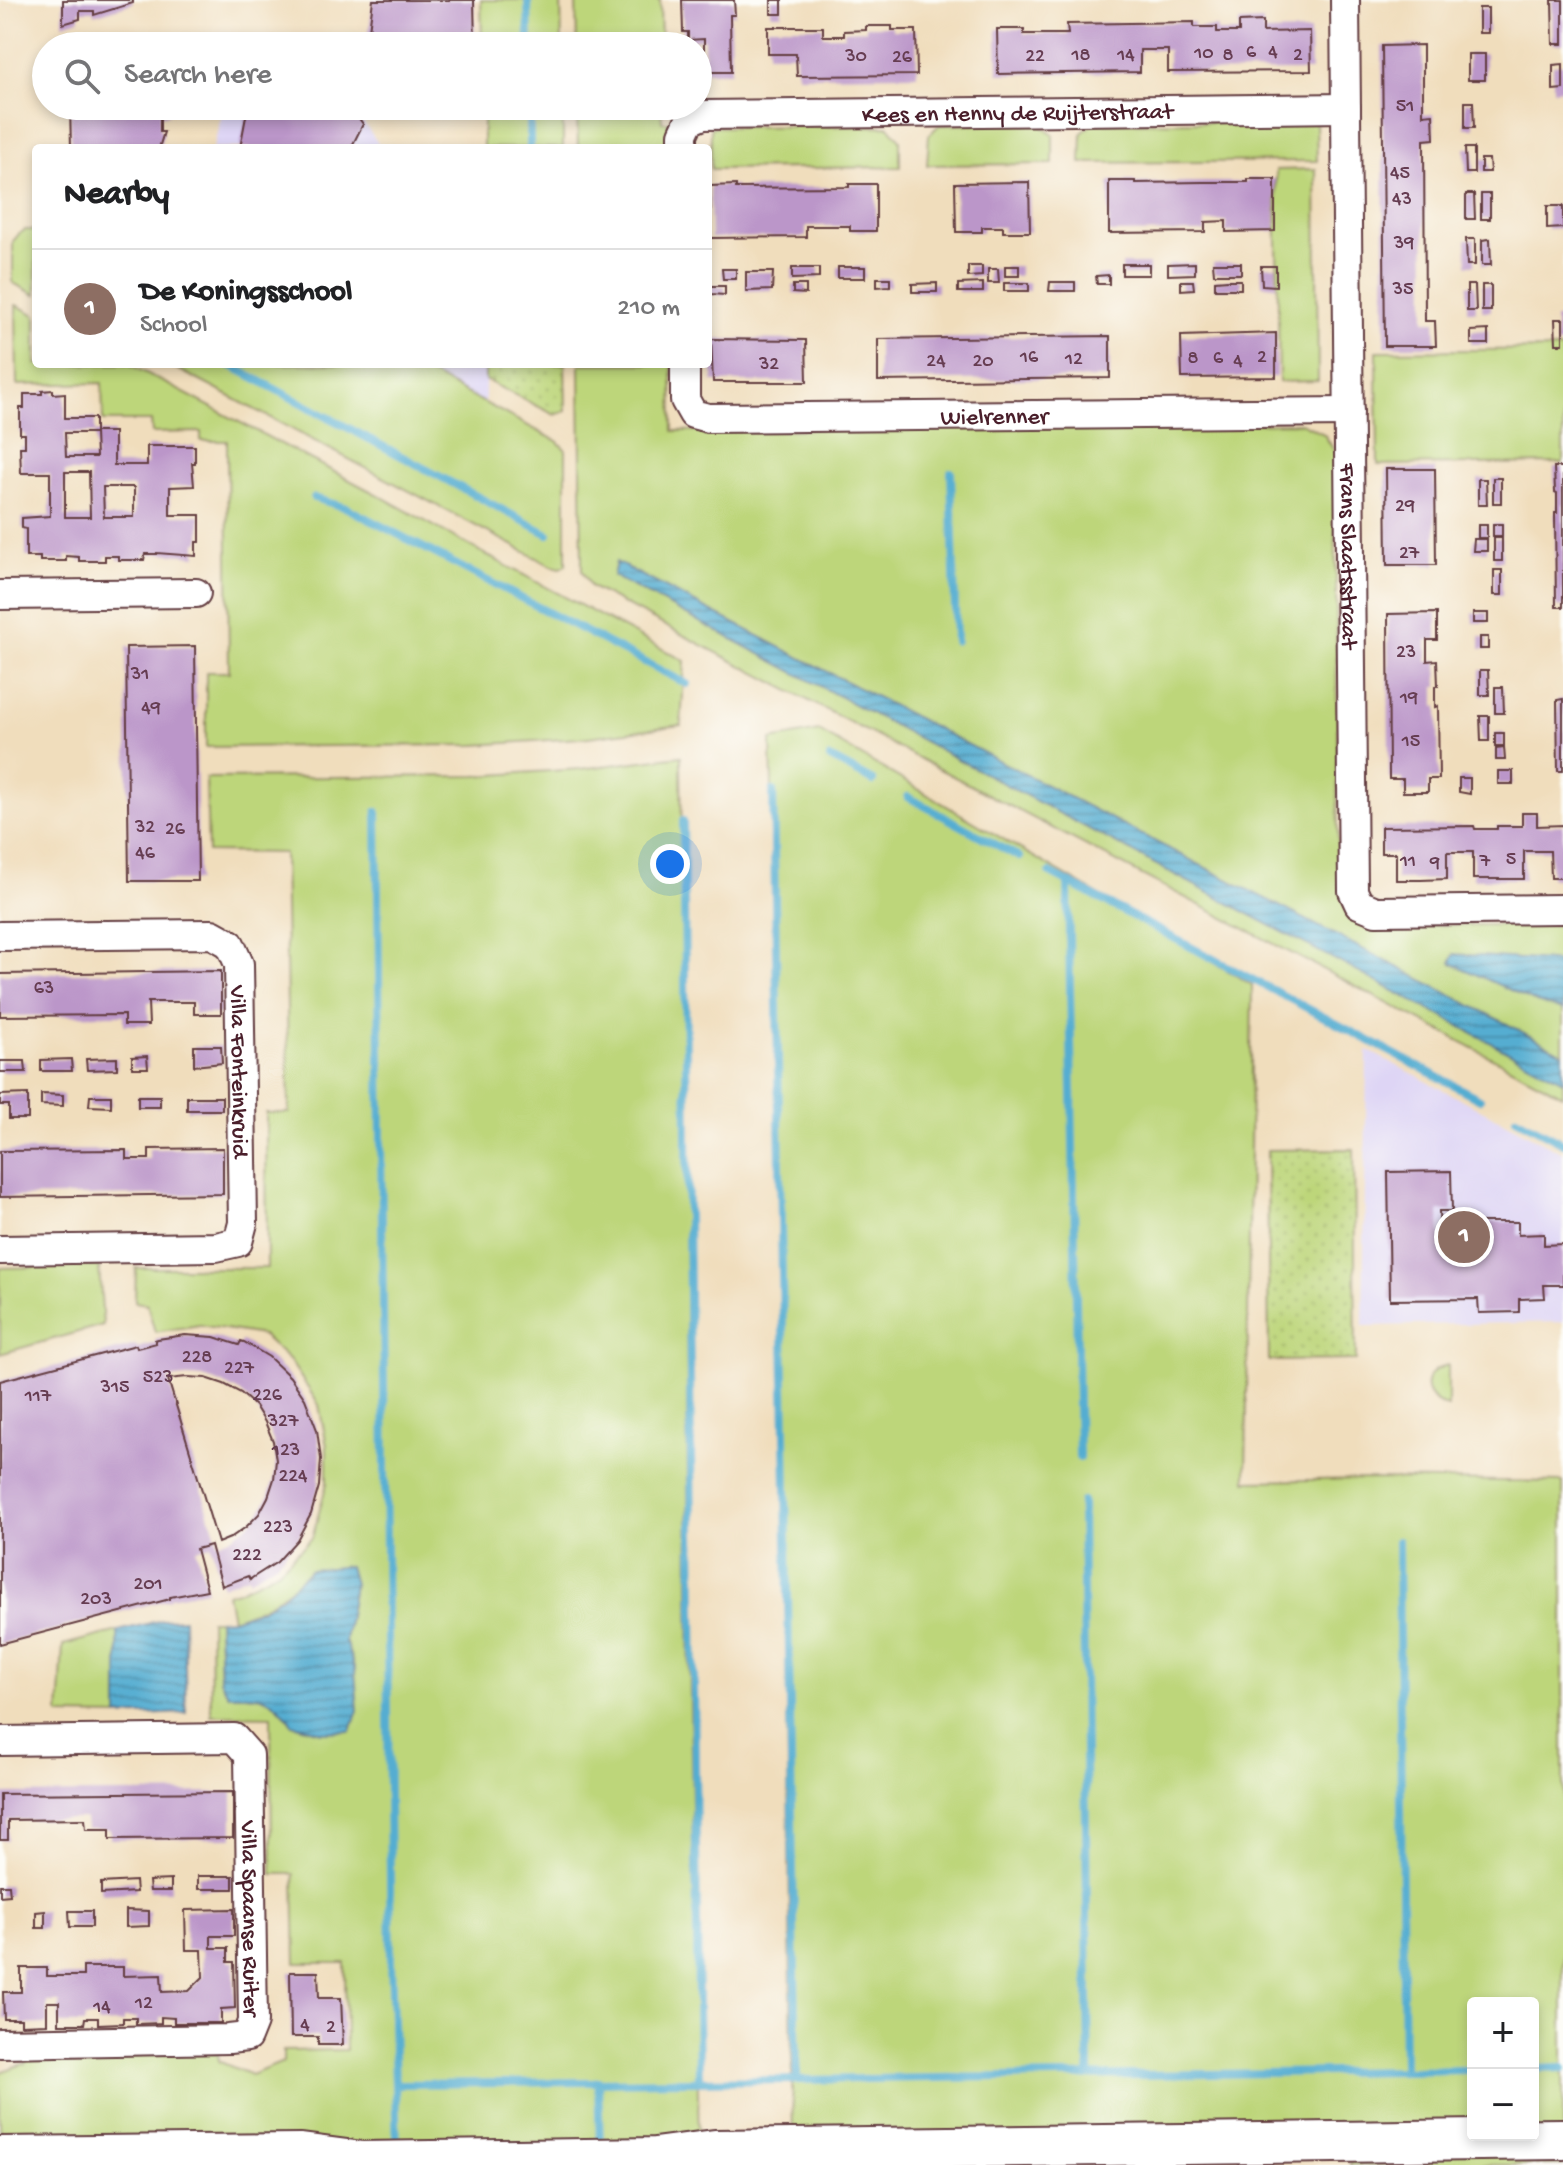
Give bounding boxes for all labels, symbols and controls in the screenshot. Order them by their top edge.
search box [32,32,712,120]
house number: 6 [1246,42,1257,65]
house number: 4 [1268,42,1278,65]
house number: 10 [1193,43,1214,66]
house number: 18 [1070,45,1091,68]
house number: 14 [1116,45,1135,68]
house number: 8 [1223,45,1234,68]
house number: 2 [1293,45,1303,68]
house number: 30 [844,46,867,69]
house number: 22 [1025,46,1045,69]
house number: 26 [892,47,913,70]
icon: search [60,54,104,98]
text: Search here [124,59,272,94]
house number: 51 [1396,96,1414,119]
street label: Kees en Henny de Ruijterstraat [862,99,1175,131]
house number: 45 [1390,163,1410,186]
text: Nearby [64,176,169,216]
house number: 43 [1392,189,1412,212]
house number: 39 [1393,233,1414,256]
text: De Koningsschool [140,276,352,311]
house number: 35 [1392,279,1413,302]
text: 1 [85,294,95,325]
text: 210 m [617,294,680,325]
text: School [140,311,208,342]
house number: 16 [1019,347,1039,370]
house number: 2 [1257,347,1267,370]
house number: 8 [1188,348,1199,371]
house number: 6 [1213,348,1224,371]
house number: 12 [1064,349,1083,372]
house number: 24 [926,351,946,374]
house number: 20 [972,351,994,374]
house number: 4 [1233,351,1243,374]
house number: 32 [758,354,779,377]
street label: Wielrenner [940,404,1051,434]
street label: Frans Slaatsstraat [1331,462,1362,651]
house number: 29 [1395,496,1415,519]
house number: 27 [1399,543,1420,566]
house number: 23 [1396,642,1416,665]
house number: 31 [130,664,149,687]
house number: 19 [1399,688,1418,711]
house number: 49 [141,698,161,721]
house number: 15 [1401,731,1420,754]
house number: 32 [134,817,155,840]
house number: 26 [165,819,186,842]
house number: 46 [135,843,156,866]
your location [650,844,690,884]
house number: 5 [1506,849,1516,872]
house number: 11 [1399,851,1416,874]
house number: 7 [1479,851,1491,874]
house number: 9 [1429,853,1440,876]
house number: 63 [34,978,54,1001]
street label: Villa Fonteinkruid [221,984,253,1160]
pin: 1 [1438,1207,1490,1267]
house number: 228 [182,1347,212,1370]
house number: 227 [224,1358,255,1381]
house number: 523 [143,1367,173,1390]
house number: 315 [100,1377,129,1400]
house number: 226 [252,1385,283,1408]
house number: 117 [24,1386,52,1409]
house number: 327 [267,1411,299,1434]
house number: 123 [271,1440,300,1463]
house number: 224 [278,1466,308,1489]
house number: 223 [263,1517,293,1540]
house number: 222 [232,1545,262,1568]
house number: 201 [133,1574,163,1597]
house number: 203 [80,1589,112,1612]
street label: Villa Spaanse Ruiter [232,1819,264,2019]
house number: 12 [134,1993,153,2016]
house number: 14 [92,1997,111,2020]
map controls [1467,1997,1539,2141]
button: + [1467,1997,1539,2069]
house number: 4 [300,2015,310,2038]
house number: 2 [326,2017,336,2040]
button: − [1467,2069,1539,2141]

